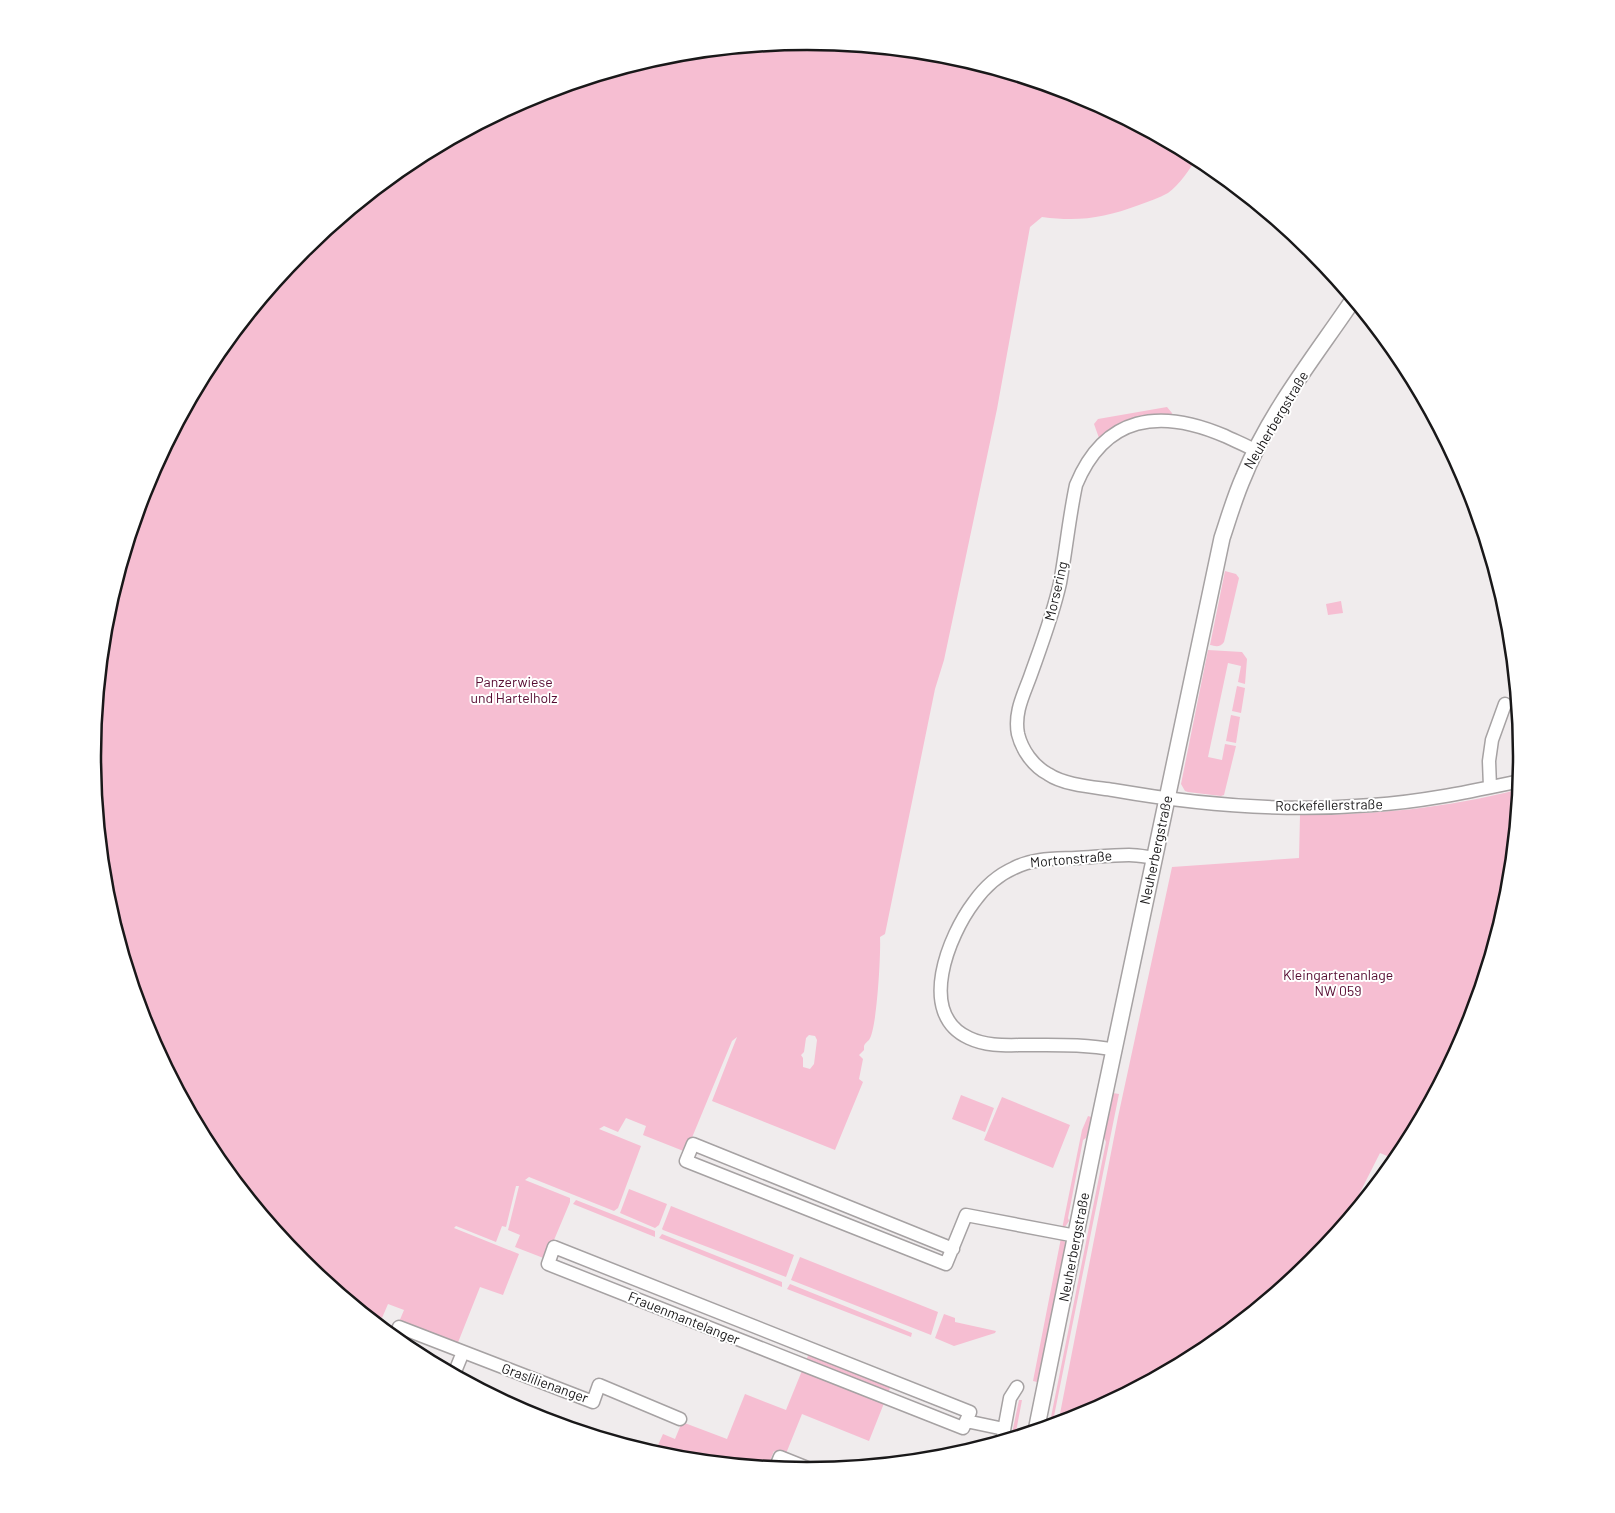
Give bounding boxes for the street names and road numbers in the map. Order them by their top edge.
street label: Neuherbergstraße [1240,368,1311,472]
street label: Morsering [1040,559,1071,622]
street label: Neuherbergstraße [1136,794,1175,906]
street label: Rockefellerstraße [1275,795,1383,814]
street label: Mortonstraße [1029,846,1113,871]
street label: Neuherbergstraße [1055,1191,1092,1303]
street label: Frauenmantelanger [626,1287,743,1348]
street label: Graslilienanger [500,1359,591,1406]

